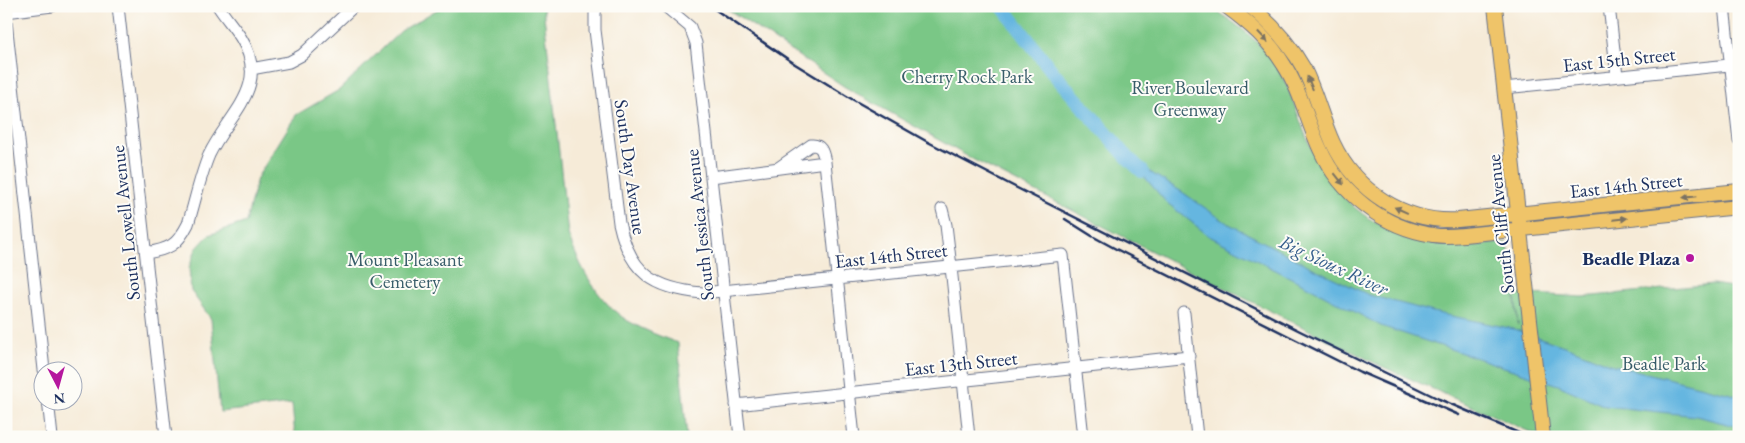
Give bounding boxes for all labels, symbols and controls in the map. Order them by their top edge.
one-way arrow [1257,31,1269,43]
street label: East 15th Street [1561,41,1677,78]
park label: Cherry Rock Park [901,64,1034,89]
park label: River Boulevard Greenway [1131,75,1249,122]
one-way arrow [1305,76,1313,90]
street label: South Day Avenue [609,98,652,236]
street label: South Lowell Avenue [105,144,146,302]
street label: South Jessica Avenue [679,148,720,302]
street label: South Cliff Avenue [1481,153,1520,295]
street label: East 14th Street [1568,167,1684,204]
one-way arrow [1333,172,1344,185]
one-way arrow [1682,193,1698,201]
one-way arrow [1394,206,1408,214]
one-way arrow [1613,215,1629,223]
water label: Big Sioux River [1274,228,1394,302]
street label: East 14th Street [833,237,949,274]
place label: Beadle Plaza [1582,246,1681,271]
park label: Mount Pleasant Cemetery [347,247,463,294]
marker: Beadle Plaza [1684,252,1696,264]
street label: East 13th Street [903,345,1019,382]
park label: Beadle Park [1622,351,1707,376]
north arrow [32,360,82,410]
text: N [52,389,66,409]

